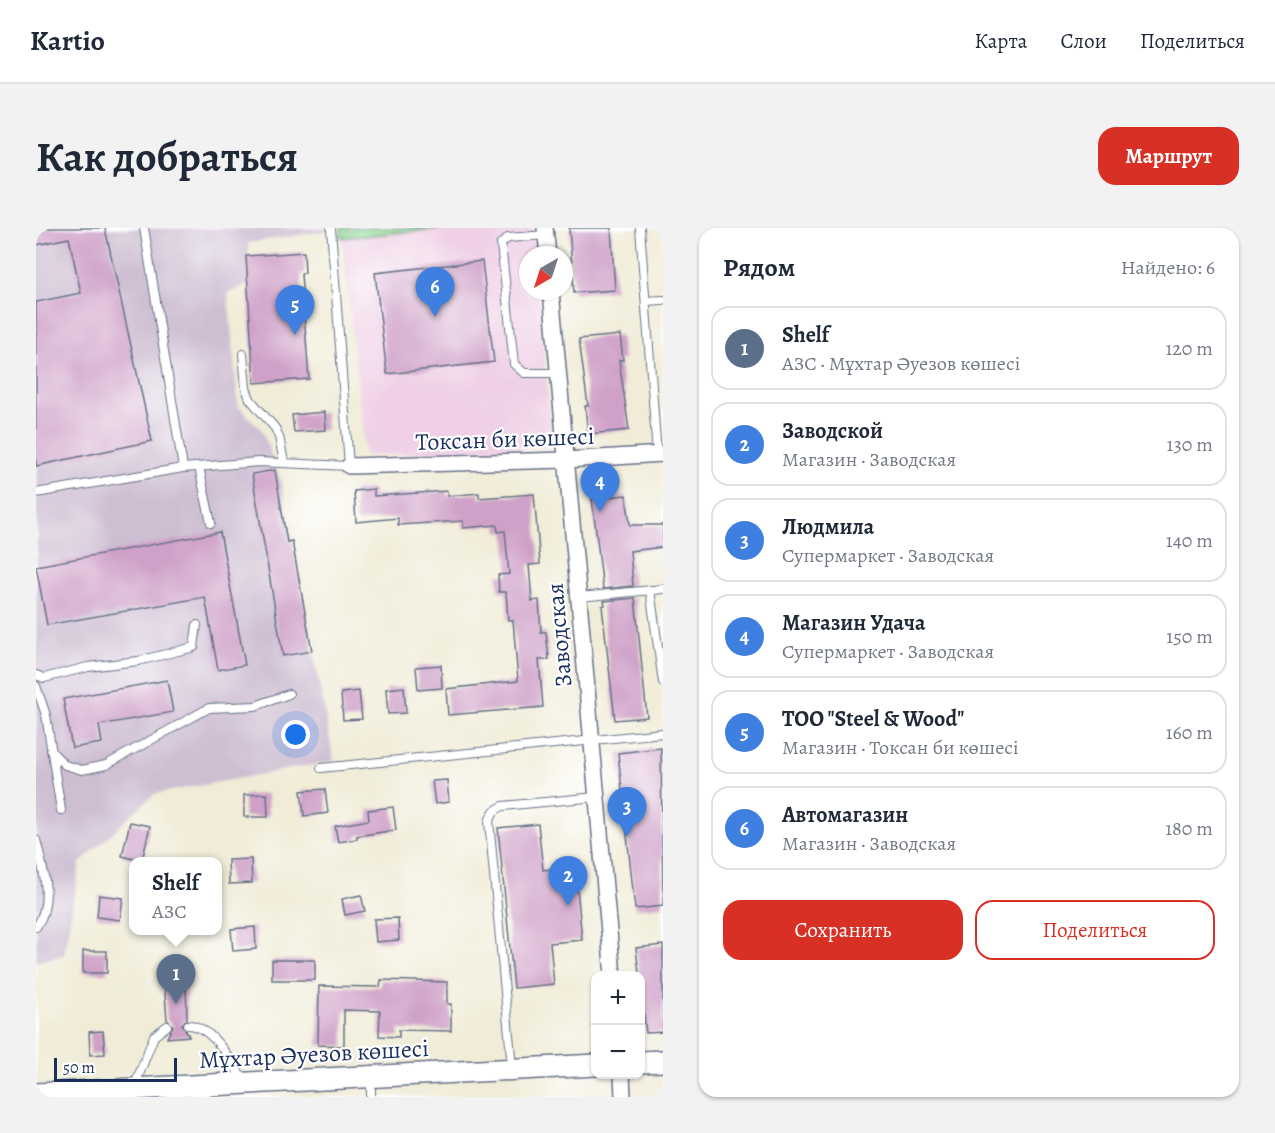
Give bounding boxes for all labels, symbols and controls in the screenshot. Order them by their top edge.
text: Kartio [30,22,105,60]
text: Карта [974,27,1027,55]
text: Слои [1060,27,1107,55]
text: Поделиться [1140,27,1245,55]
button: Маршрут [1098,127,1239,185]
text: Как добраться [36,128,298,185]
north arrow [519,246,573,300]
text: Рядом [723,250,795,285]
text: Найдено: 6 [1121,254,1215,281]
pin: 6 [416,268,454,317]
pin: 5 [276,285,314,335]
text: Shelf [782,320,829,350]
text: 1 [741,335,748,362]
text: 120 m [1165,335,1213,362]
text: АЗС · Мұхтар Әуезов көшесі [782,350,1020,377]
text: Заводской [782,416,883,446]
street label: Токсан би көшесі [415,420,595,458]
text: 2 [740,431,749,458]
text: 130 m [1167,431,1213,458]
text: Магазин · Заводская [782,446,956,473]
pin: 4 [580,462,620,512]
text: Людмила [782,512,874,542]
text: 3 [740,527,749,554]
text: 140 m [1166,527,1213,554]
text: Супермаркет · Заводская [782,542,994,569]
street label: Заводская [539,582,579,688]
text: Магазин Удача [782,608,926,638]
text: 4 [740,623,749,650]
text: 150 m [1166,623,1213,650]
text: Супермаркет · Заводская [782,638,994,665]
text: TOO "Steel & Wood" [782,704,964,734]
text: 5 [740,719,749,746]
text: 160 m [1166,719,1213,746]
your location [281,720,310,749]
text: Магазин · Токсан би көшесі [782,734,1019,761]
pin: 3 [608,788,646,837]
text: Автомагазин [782,800,908,830]
text: 6 [740,815,749,842]
text: 180 m [1165,815,1213,842]
text: Магазин · Заводская [782,830,956,857]
pin: 2 [548,856,588,906]
popup [129,857,222,935]
text: Shelf [152,868,199,898]
text: АЗС [152,898,187,925]
button: Сохранить [723,900,963,960]
button: Поделиться [975,900,1215,960]
pin: 1 [156,954,196,1004]
map controls [591,971,645,1079]
button: + [591,971,645,1025]
button: − [591,1025,645,1079]
street label: Мұхтар Әуезов көшесі [198,1032,430,1076]
scale bar [54,1055,177,1082]
text: 50 m [63,1057,95,1079]

